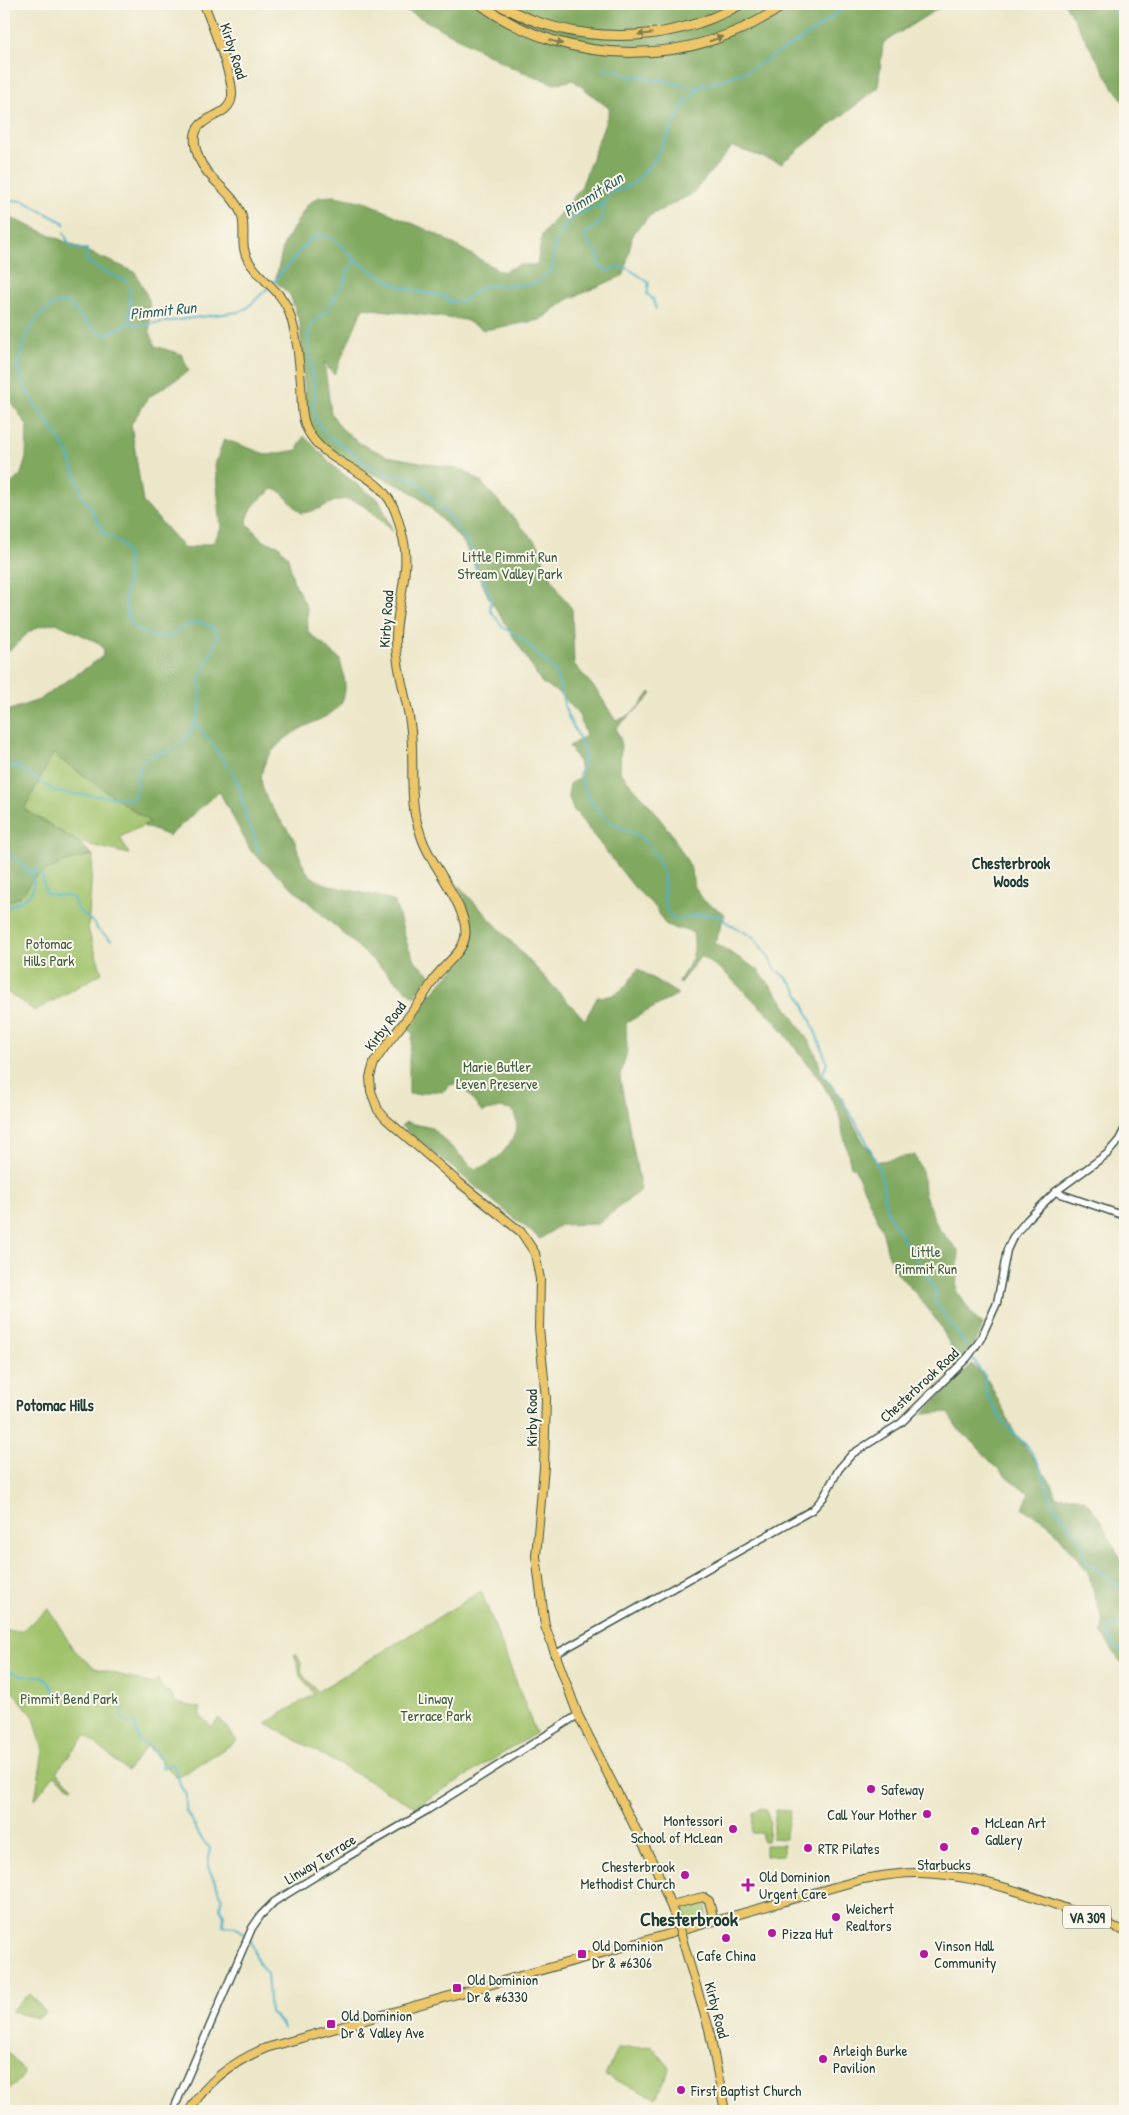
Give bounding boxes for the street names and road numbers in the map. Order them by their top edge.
street label: Kirby Road [215,20,253,82]
street label: Kirby Road [374,589,398,648]
street label: Kirby Road [359,997,411,1055]
street label: Chesterbrook Road [875,1343,963,1427]
street label: Kirby Road [521,1389,542,1447]
street label: Linway Terrace [280,1829,360,1889]
road number: VA 309 [1063,1905,1111,1928]
street label: Kirby Road [699,1979,735,2041]

